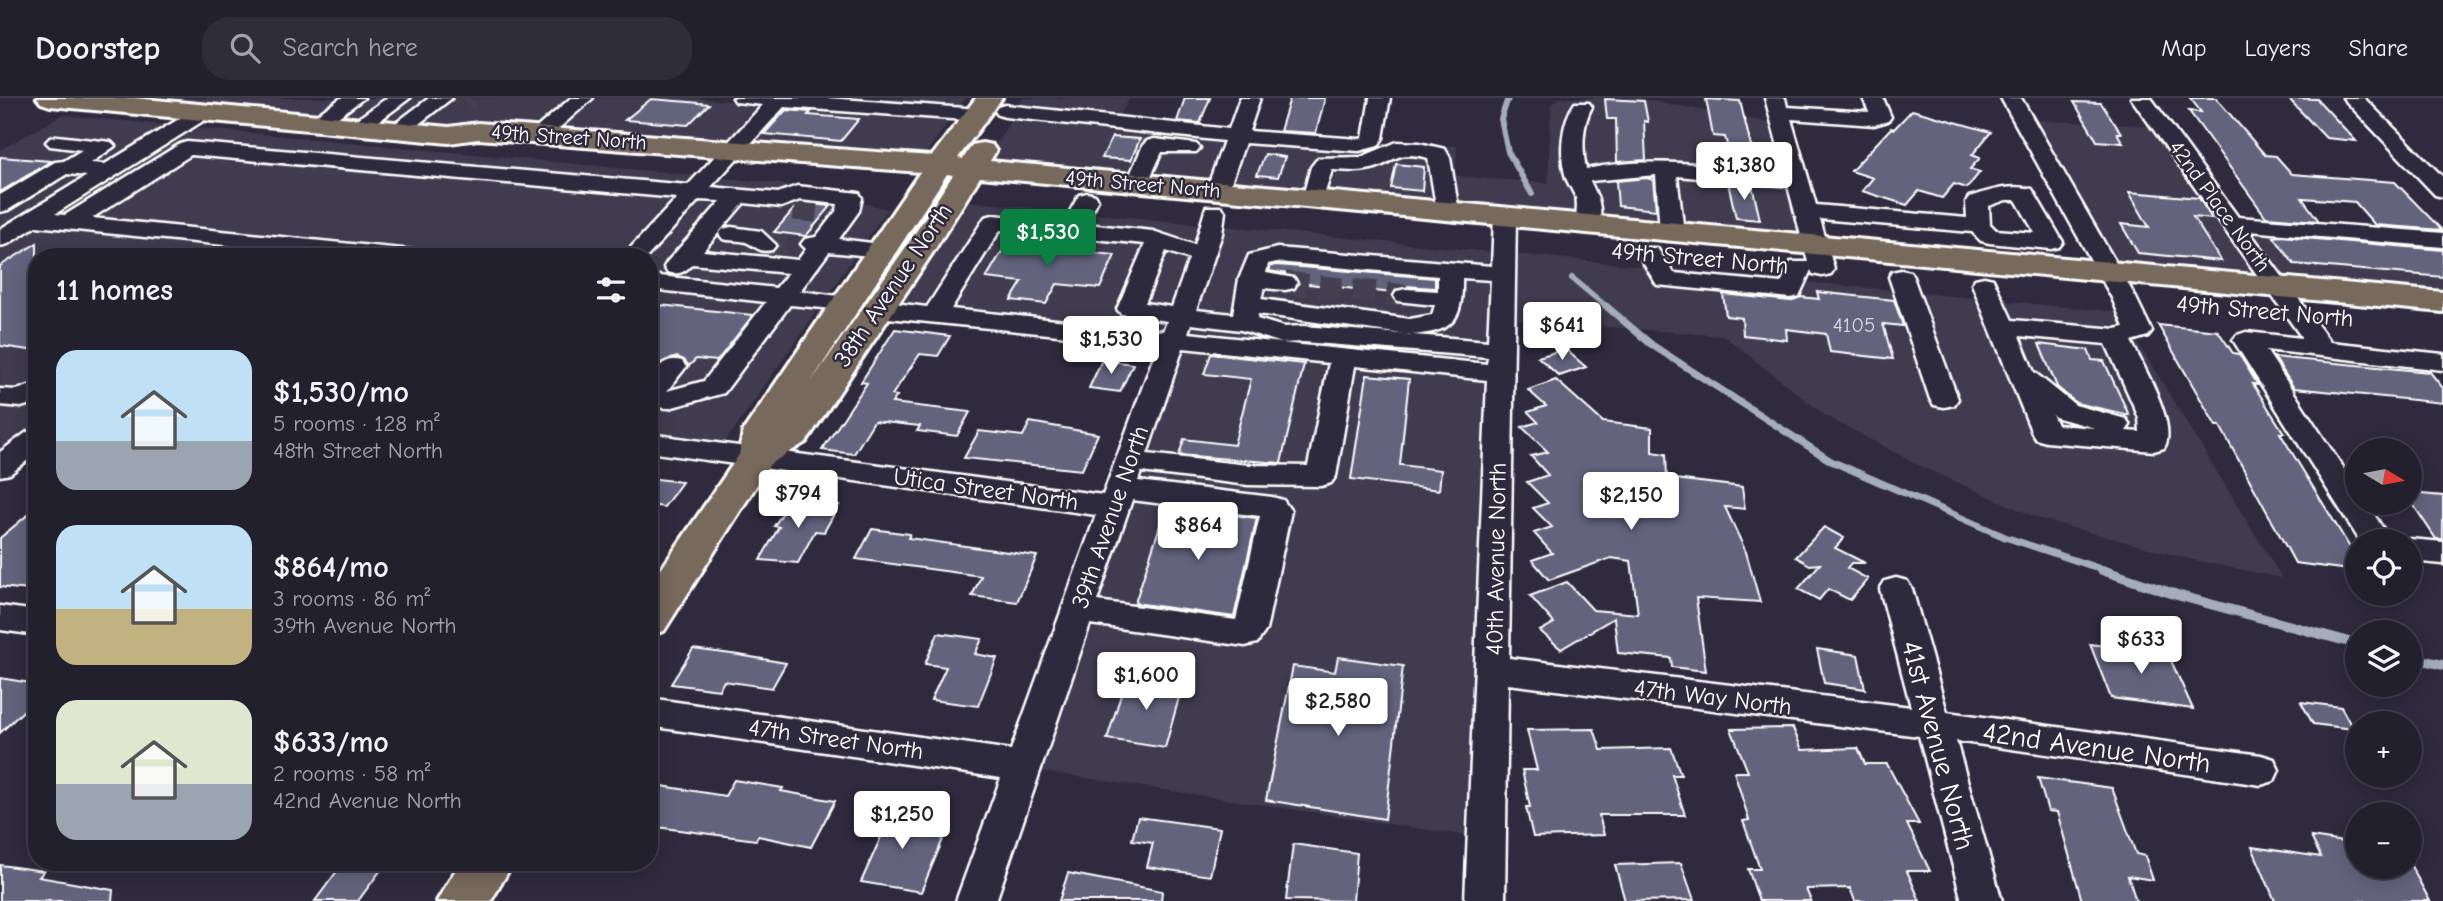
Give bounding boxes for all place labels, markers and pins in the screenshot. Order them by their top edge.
pin: $1,380 [1687,142,1801,202]
pin: $1,530 [991,209,1105,269]
pin: $641 [1521,302,1603,362]
pin: $1,530 [1054,316,1168,376]
pin: $794 [757,470,839,530]
pin: $2,150 [1574,472,1688,532]
pin: $864 [1157,503,1239,562]
pin: $633 [2100,616,2182,676]
pin: $1,600 [1089,652,1203,712]
pin: $2,580 [1281,678,1395,738]
pin: $1,250 [845,792,959,851]

